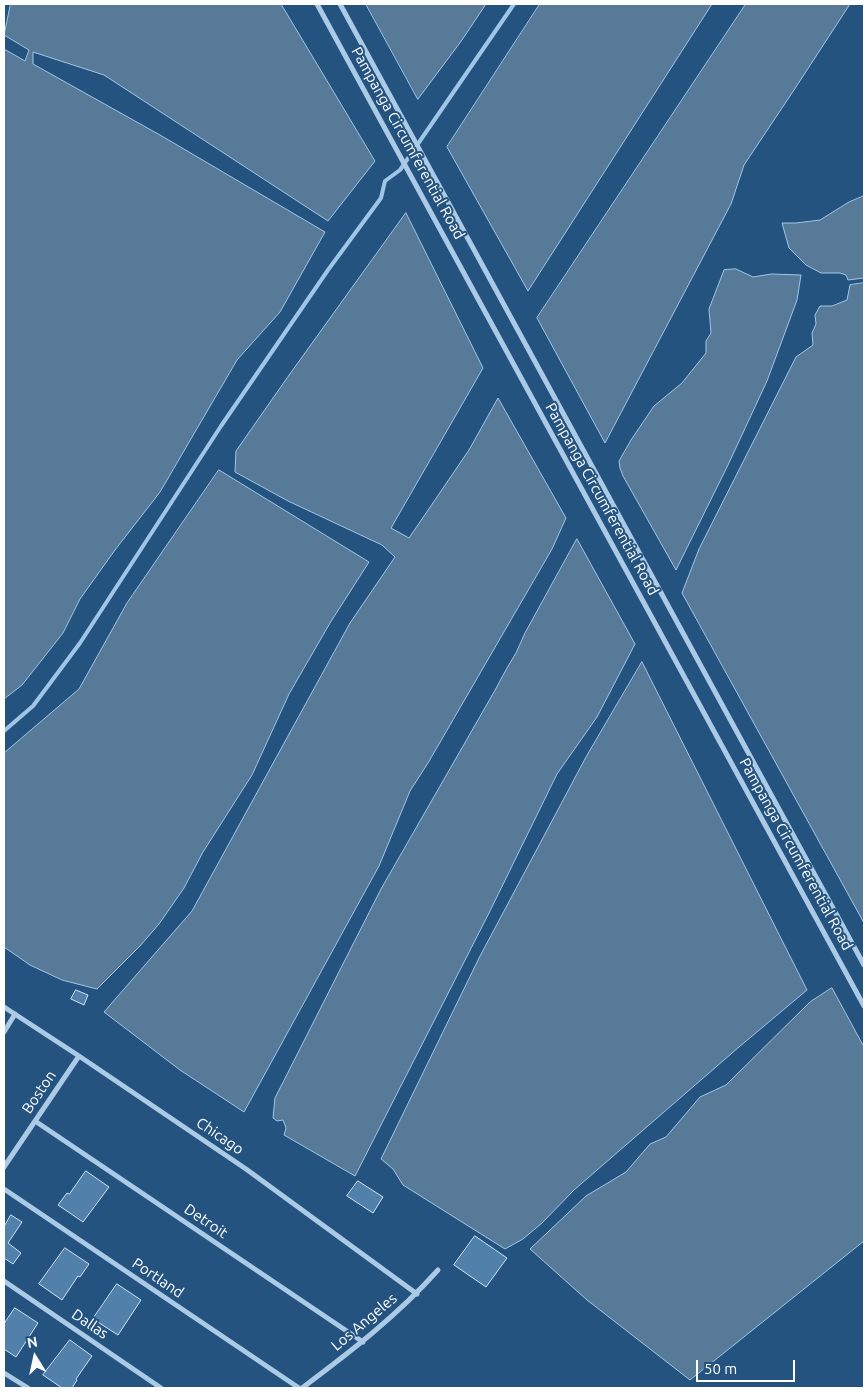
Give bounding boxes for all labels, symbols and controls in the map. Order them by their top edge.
street label: Pampanga Circumferential Road [348,44,468,242]
street label: Pampanga Circumferential Road [542,400,662,598]
street label: Pampanga Circumferential Road [736,755,856,953]
street label: Boston [18,1067,60,1117]
street label: Chicago [193,1114,247,1158]
street label: Detroit [181,1200,231,1242]
street label: Portland [129,1254,187,1302]
street label: Los Angeles [327,1289,401,1355]
street label: Dallas [68,1305,112,1343]
north arrow [10,1332,60,1382]
text: N [26,1333,39,1351]
scale bar [698,1350,797,1382]
text: 50 m [704,1360,737,1377]

